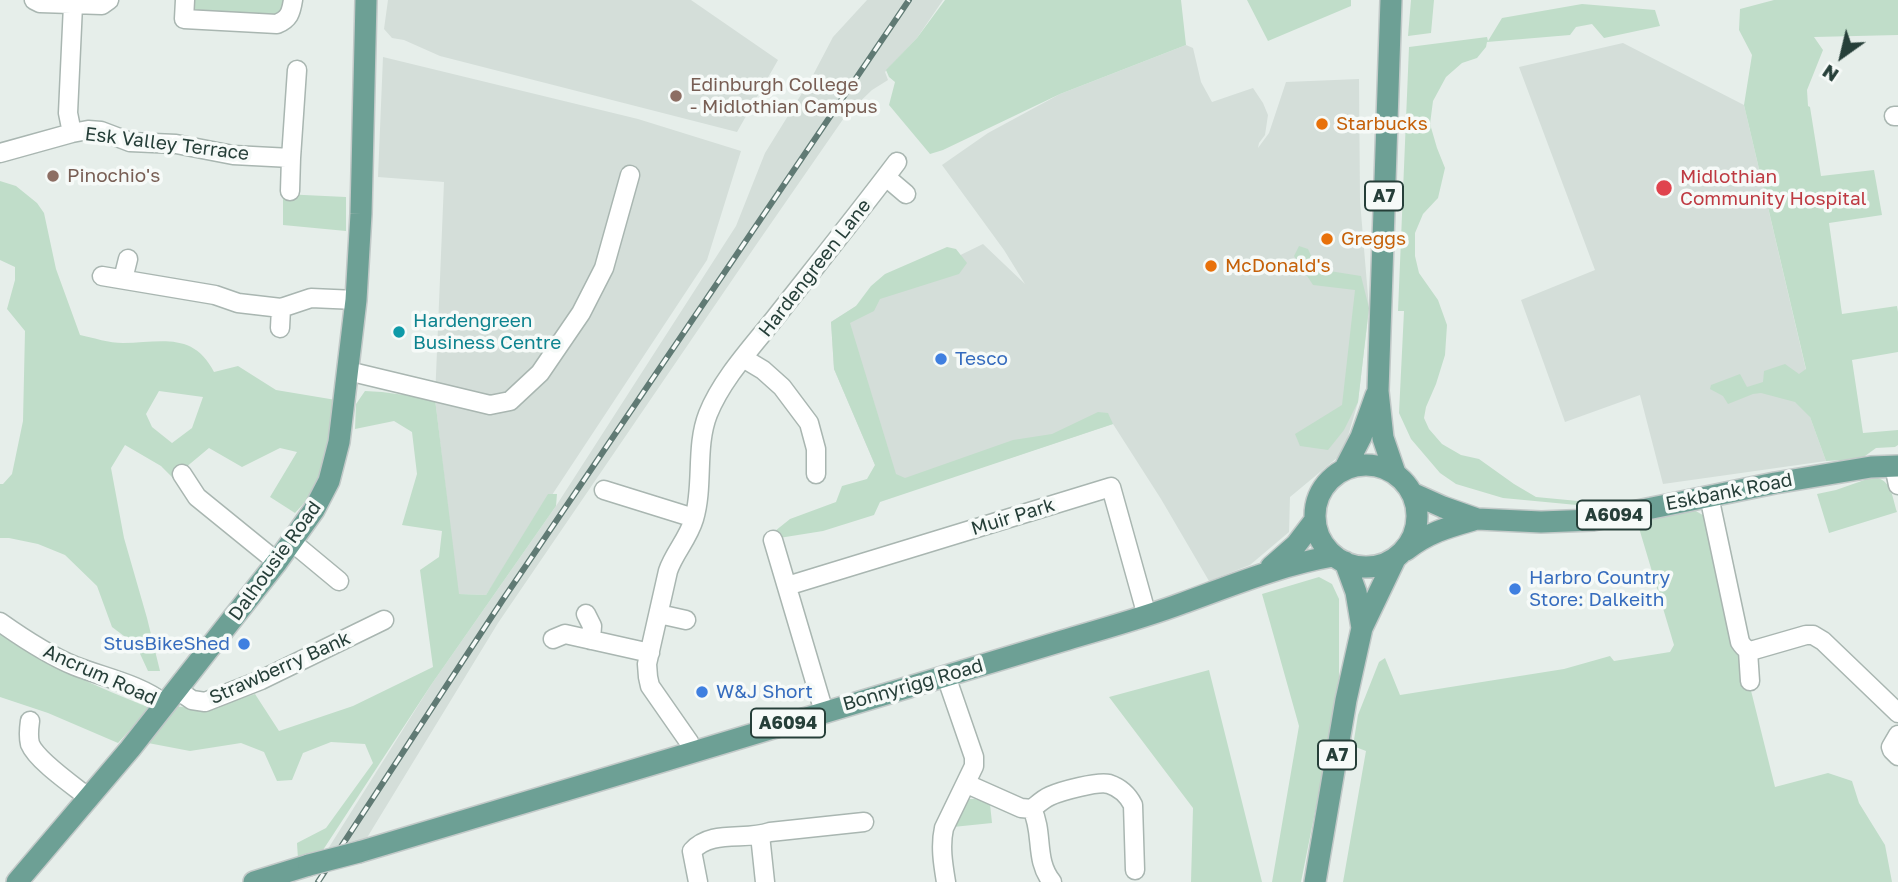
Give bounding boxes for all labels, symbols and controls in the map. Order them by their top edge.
north arrow [1807,21,1877,91]
text: N [1818,60,1842,87]
place label: Edinburgh College - Midlothian Campus [690,74,878,118]
marker: Edinburgh College - Midlothian Campus [668,88,684,104]
place label: Starbucks [1336,113,1428,135]
marker: Starbucks [1314,116,1330,132]
street label: Esk Valley Terrace [84,123,250,165]
place label: Pinochio's [67,165,160,187]
place label: Midlothian Community Hospital [1680,166,1867,210]
marker: Pinochio's [45,168,61,184]
marker: Midlothian Community Hospital [1654,178,1674,198]
road number: A7 [1365,182,1403,210]
street label: Hardengreen Lane [754,195,876,341]
place label: Greggs [1341,228,1406,250]
marker: Greggs [1319,231,1335,247]
place label: McDonald's [1225,255,1331,277]
marker: McDonald's [1203,258,1219,274]
place label: Hardengreen Business Centre [413,310,561,354]
marker: Hardengreen Business Centre [391,324,407,340]
place label: Tesco [955,348,1008,370]
marker: Tesco [933,351,949,367]
street label: Eskbank Road [1664,469,1794,515]
street label: Muir Park [968,493,1058,541]
street label: Dalhousie Road [224,497,326,625]
road number: A6094 [1577,500,1651,530]
place label: Harbro Country Store: Dalkeith [1529,567,1670,611]
marker: Harbro Country Store: Dalkeith [1507,581,1523,597]
street label: Strawberry Bank [206,627,354,709]
place label: StusBikeShed [103,633,230,655]
marker: StusBikeShed [236,636,252,652]
street label: Ancrum Road [40,640,160,710]
street label: Bonnyrigg Road [840,654,986,716]
place label: W&J Short [716,681,813,703]
marker: W&J Short [694,684,710,700]
road number: A6094 [751,708,825,738]
road number: A7 [1318,740,1356,770]

